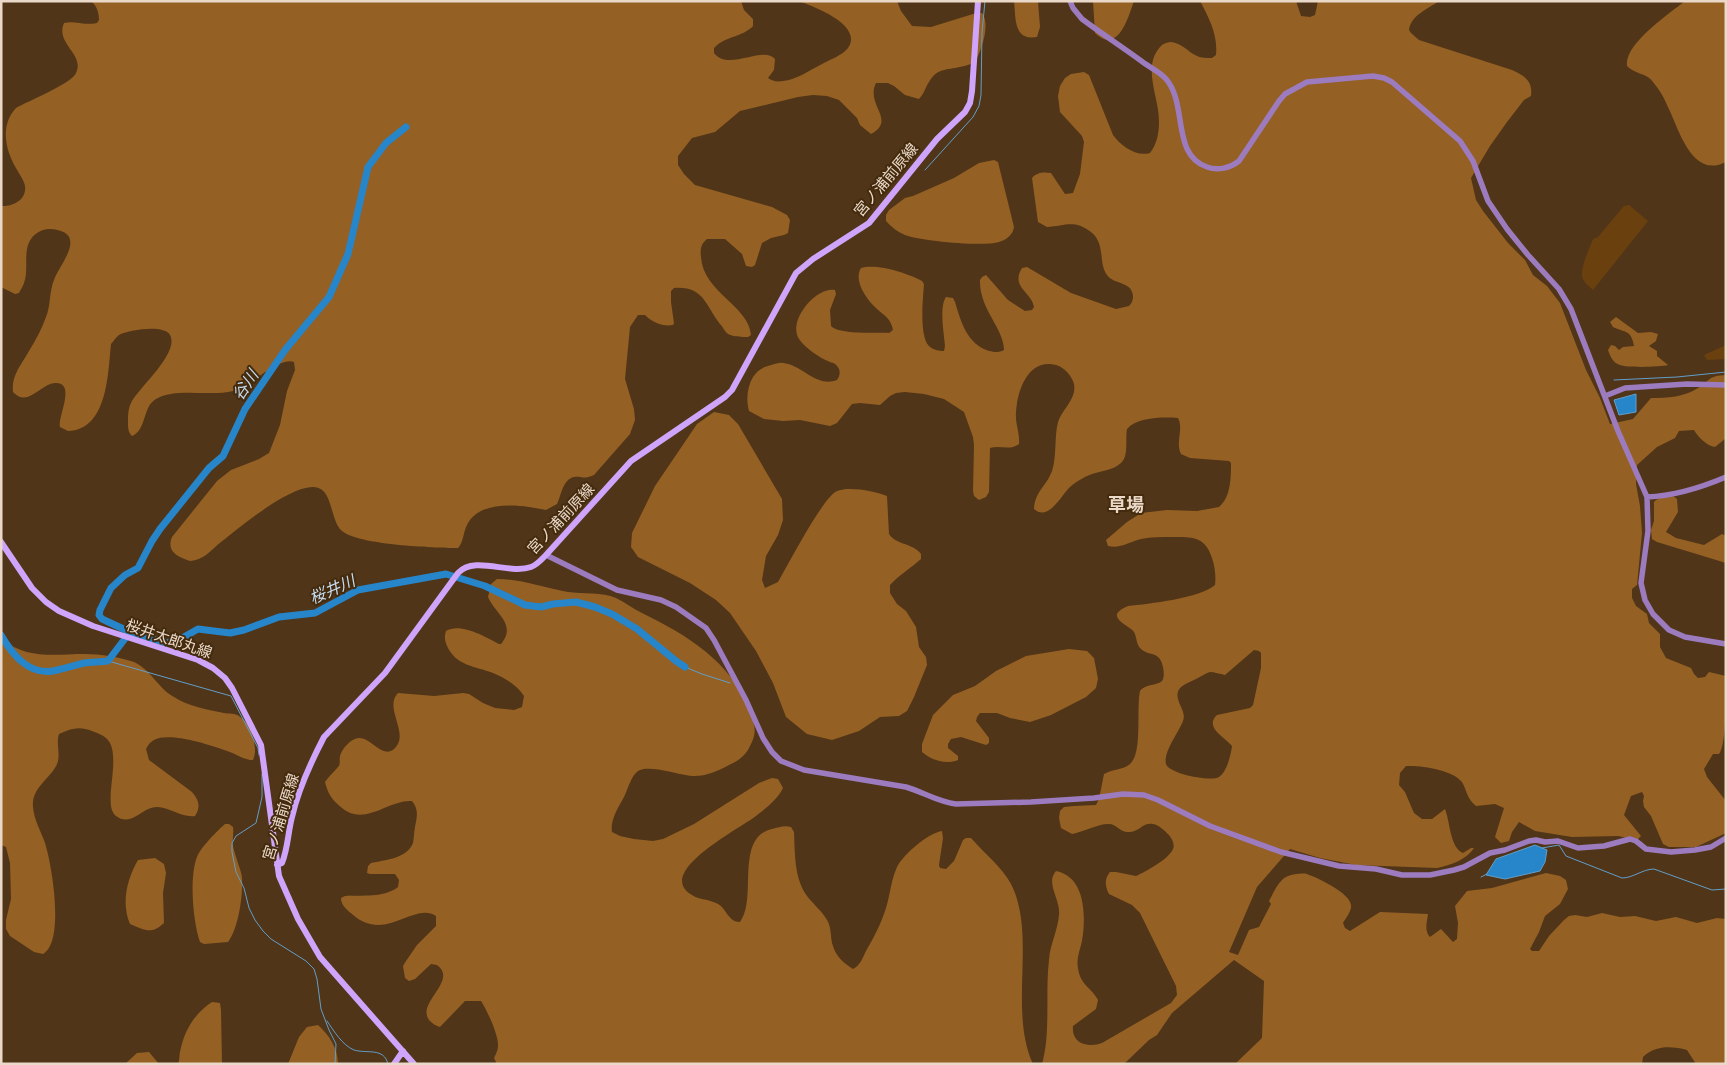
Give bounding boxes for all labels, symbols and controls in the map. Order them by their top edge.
street label: 宮ノ浦前原線 [850,140,922,220]
water label: 谷川 [229,365,264,404]
street label: 宮ノ浦前原線 [524,480,598,558]
district label: 草場 [1108,494,1144,516]
water label: 桜井川 [306,570,360,609]
street label: 桜井太郎丸線 [124,616,214,662]
street label: 宮ノ浦前原線 [259,771,303,863]

